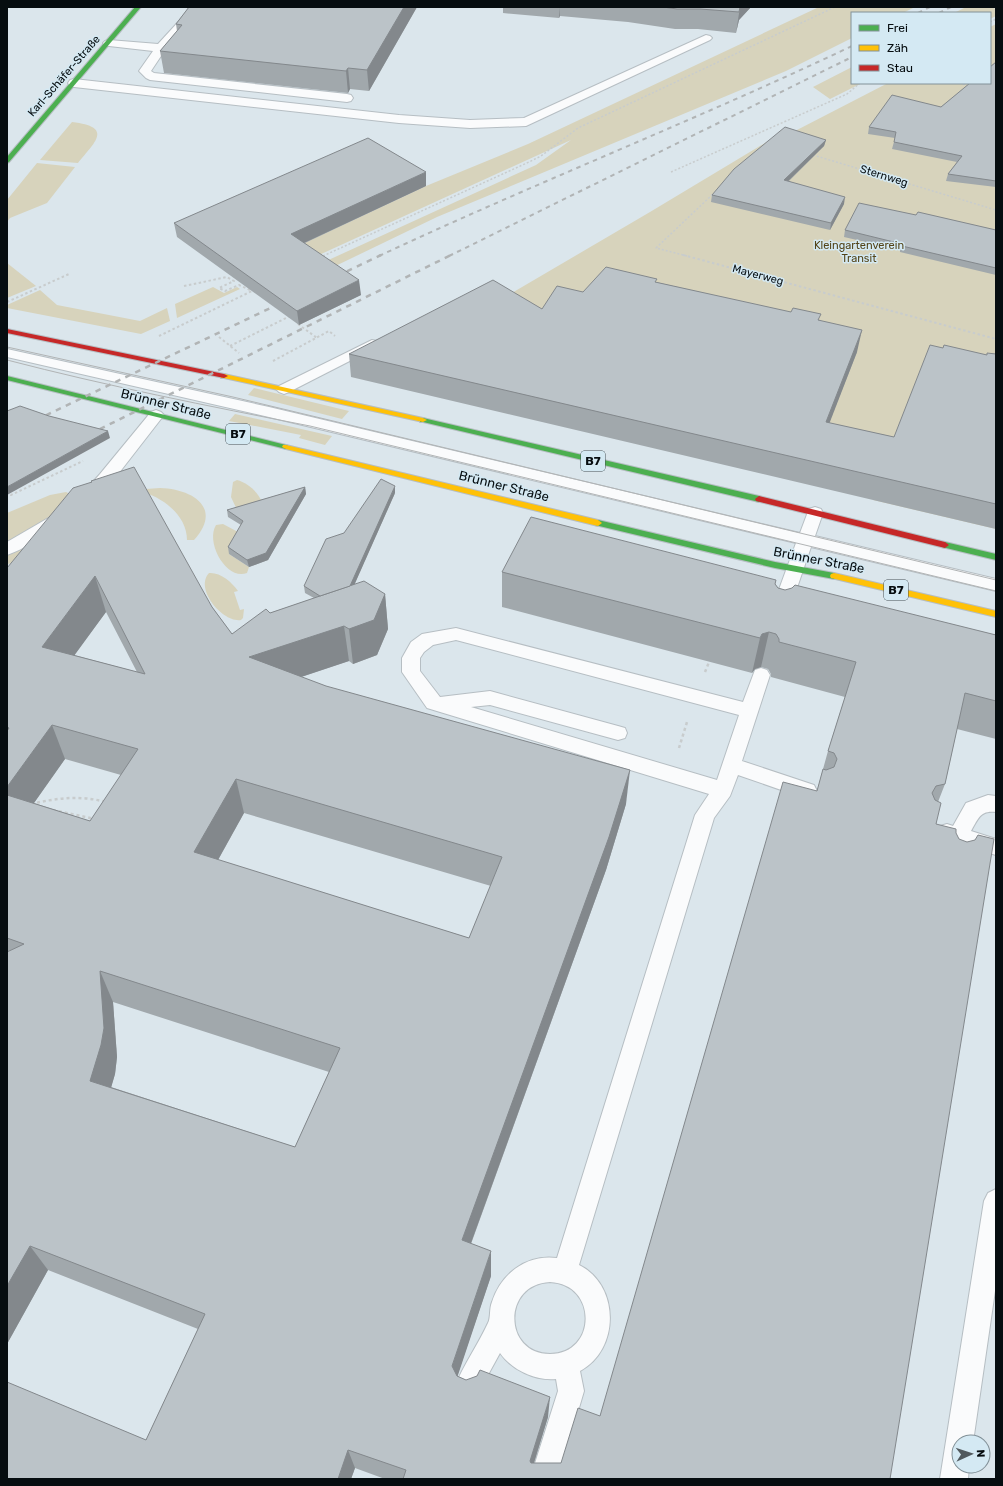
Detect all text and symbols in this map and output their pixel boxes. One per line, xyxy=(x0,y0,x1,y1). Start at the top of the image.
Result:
legend xyxy=(851,12,991,84)
text: Frei xyxy=(887,21,908,35)
street label: Karl-Schäfer-Straße xyxy=(25,33,103,119)
text: Zäh xyxy=(887,41,908,55)
text: Stau xyxy=(887,61,913,75)
street label: Sternweg xyxy=(858,163,910,189)
park label: Kleingartenverein Transit xyxy=(814,239,904,265)
street label: Mayerweg xyxy=(731,262,785,288)
street label: Brünner Straße xyxy=(119,386,213,422)
road number: B7 xyxy=(226,424,250,444)
road number: B7 xyxy=(581,451,605,471)
street label: Brünner Straße xyxy=(457,468,551,504)
street label: Brünner Straße xyxy=(772,544,866,576)
road number: B7 xyxy=(884,580,908,600)
north arrow xyxy=(951,1434,991,1474)
text: N xyxy=(974,1449,987,1458)

